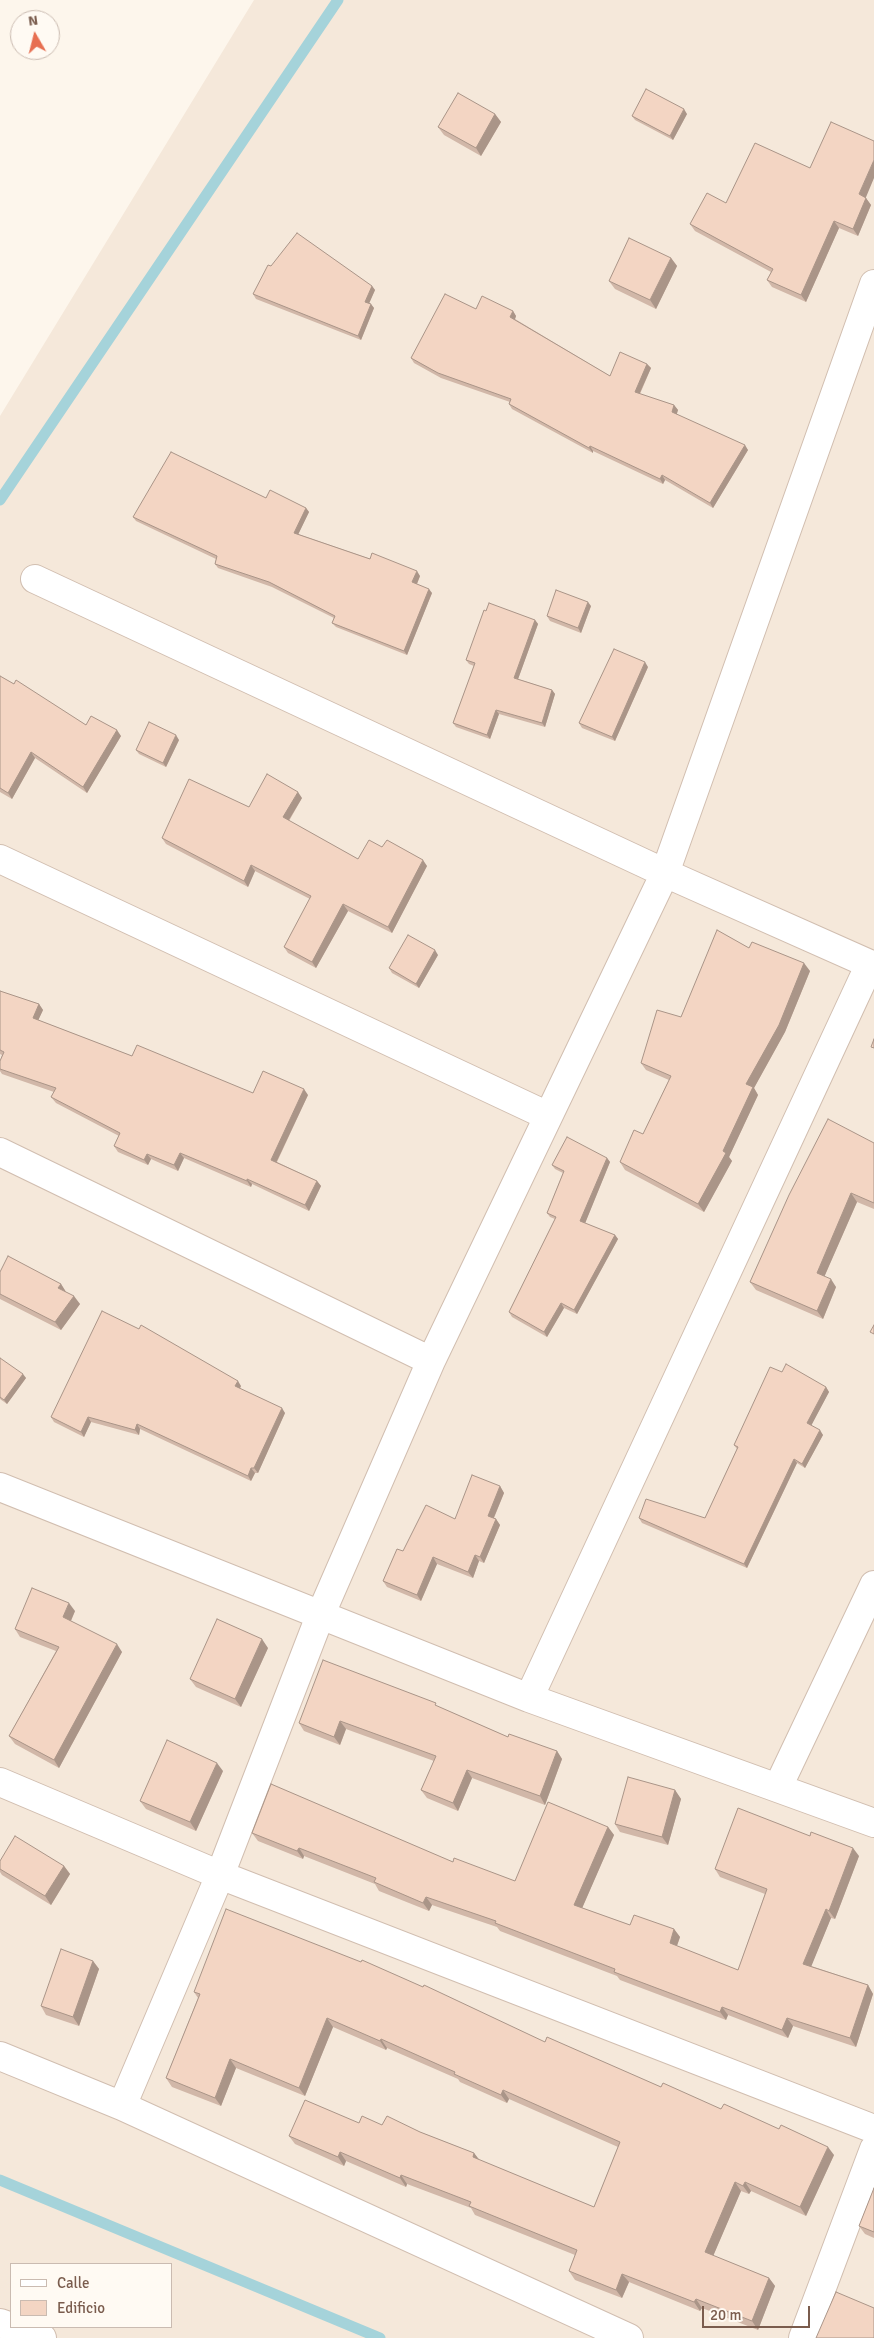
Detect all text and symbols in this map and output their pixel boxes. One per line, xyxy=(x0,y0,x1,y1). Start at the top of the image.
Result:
north arrow xyxy=(10,10,60,60)
text: N xyxy=(27,12,39,30)
legend xyxy=(10,2263,172,2328)
text: Calle xyxy=(57,2274,90,2292)
scale bar xyxy=(704,2296,812,2328)
text: Edificio xyxy=(57,2299,105,2317)
text: 20 m xyxy=(710,2306,741,2324)

